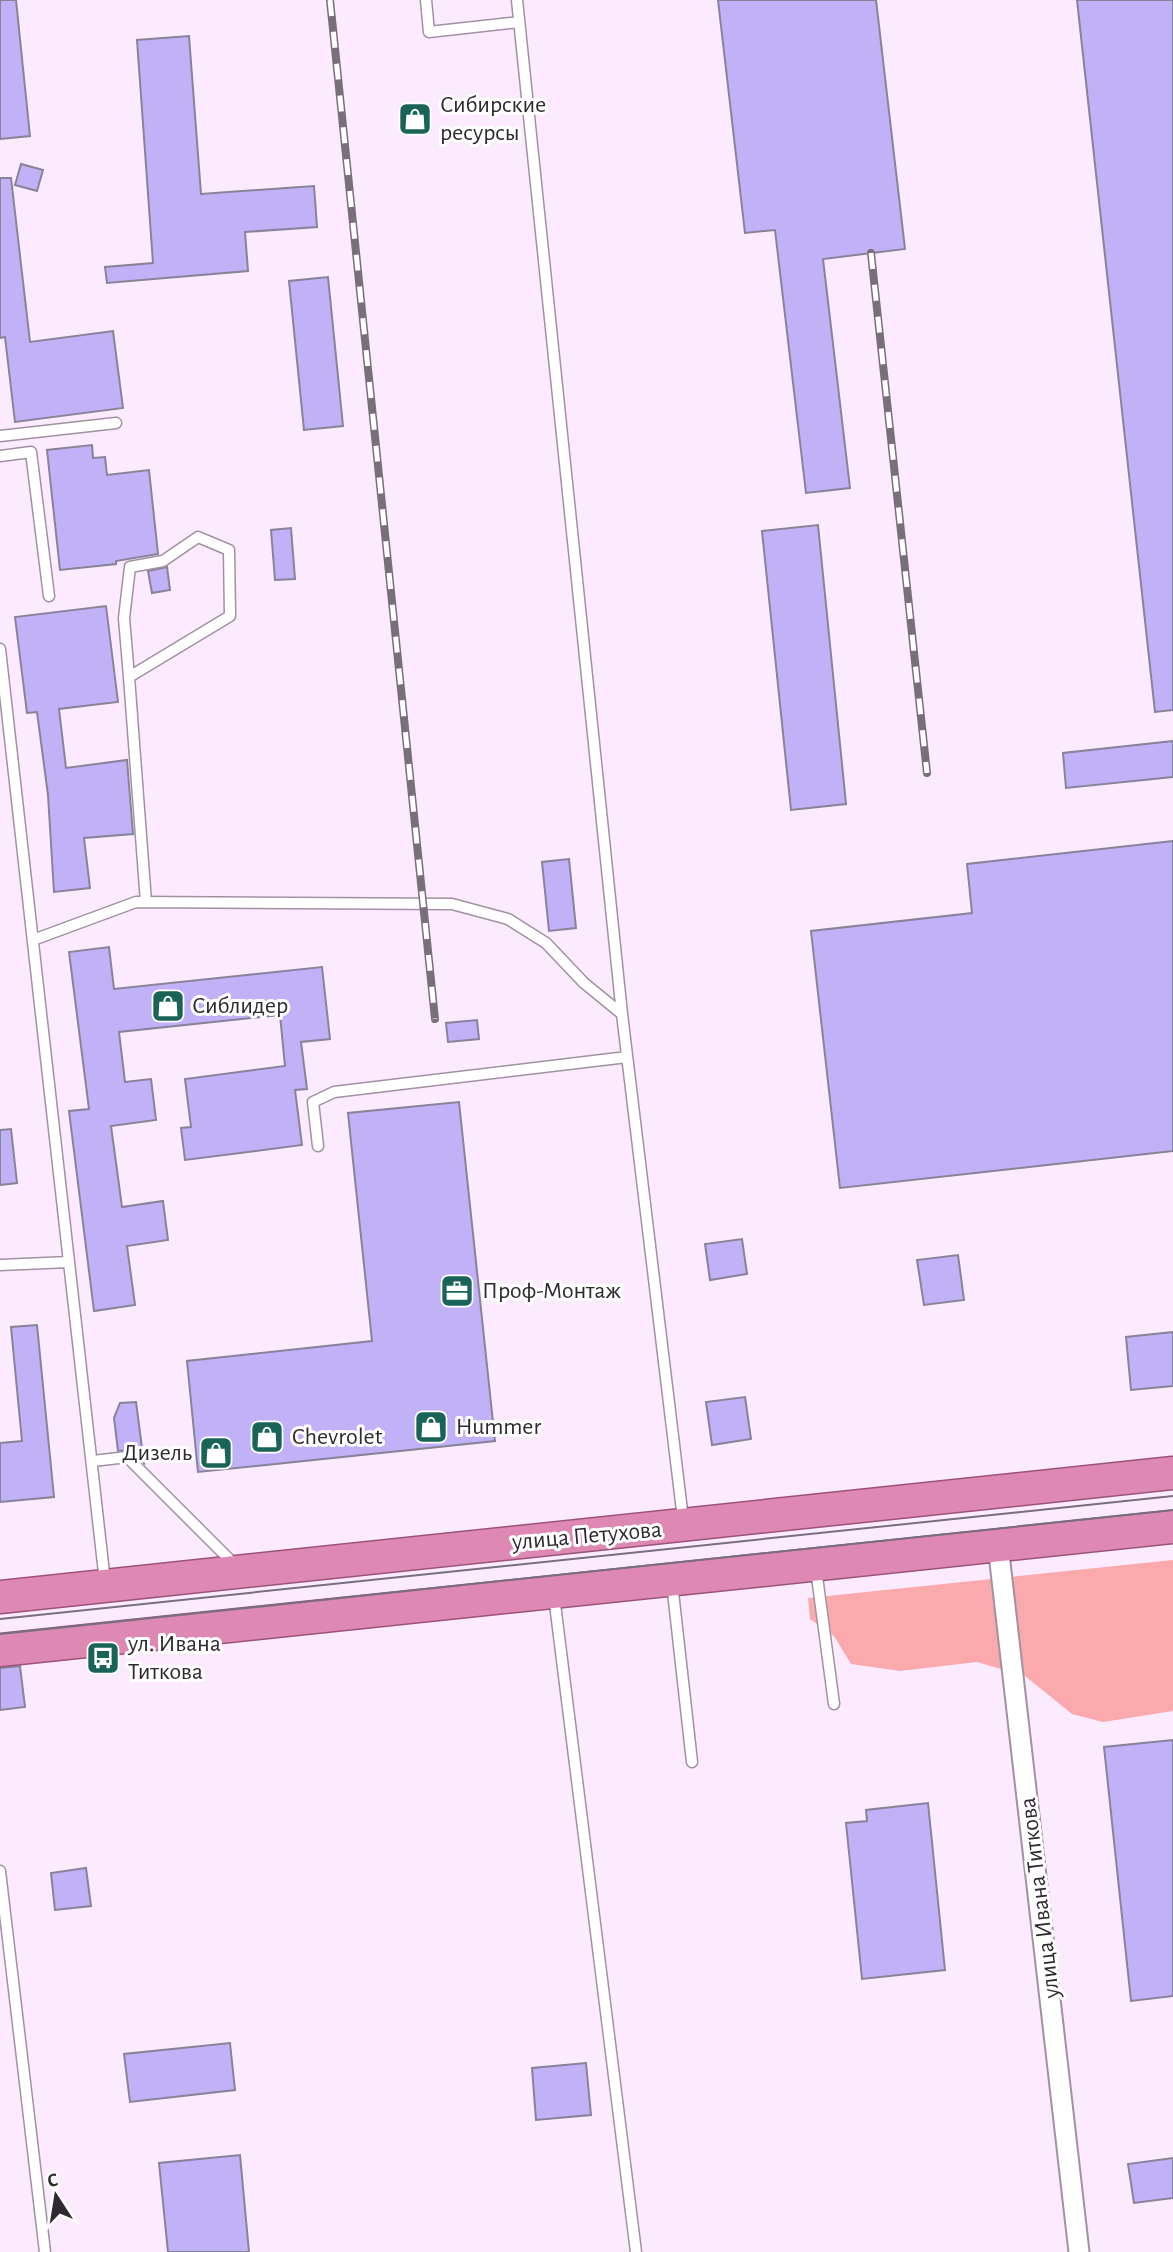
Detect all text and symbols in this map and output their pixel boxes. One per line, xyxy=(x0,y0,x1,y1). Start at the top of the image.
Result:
place label: Сибирские ресурсы xyxy=(440,93,546,145)
shop icon: Сибирские ресурсы xyxy=(396,100,434,138)
shop icon: Сиблидер xyxy=(149,987,187,1025)
place label: Сиблидер xyxy=(192,994,288,1018)
office icon: Проф-Монтаж xyxy=(438,1272,476,1310)
place label: Проф-Монтаж xyxy=(482,1279,622,1303)
shop icon: Hummer xyxy=(412,1408,450,1446)
place label: Hummer xyxy=(456,1415,541,1439)
shop icon: Chevrolet xyxy=(248,1418,286,1456)
place label: Chevrolet xyxy=(292,1425,383,1449)
shop icon: Дизель xyxy=(197,1434,235,1472)
place label: Дизель xyxy=(122,1441,192,1465)
street label: улица Петухова xyxy=(510,1518,663,1555)
place label: ул. Ивана Титкова xyxy=(127,1632,221,1684)
bus stop icon: ул. Ивана Титкова xyxy=(84,1639,122,1677)
street label: улица Ивана Титкова xyxy=(1016,1796,1064,2001)
north arrow xyxy=(21,2161,91,2231)
text: С xyxy=(46,2170,60,2191)

